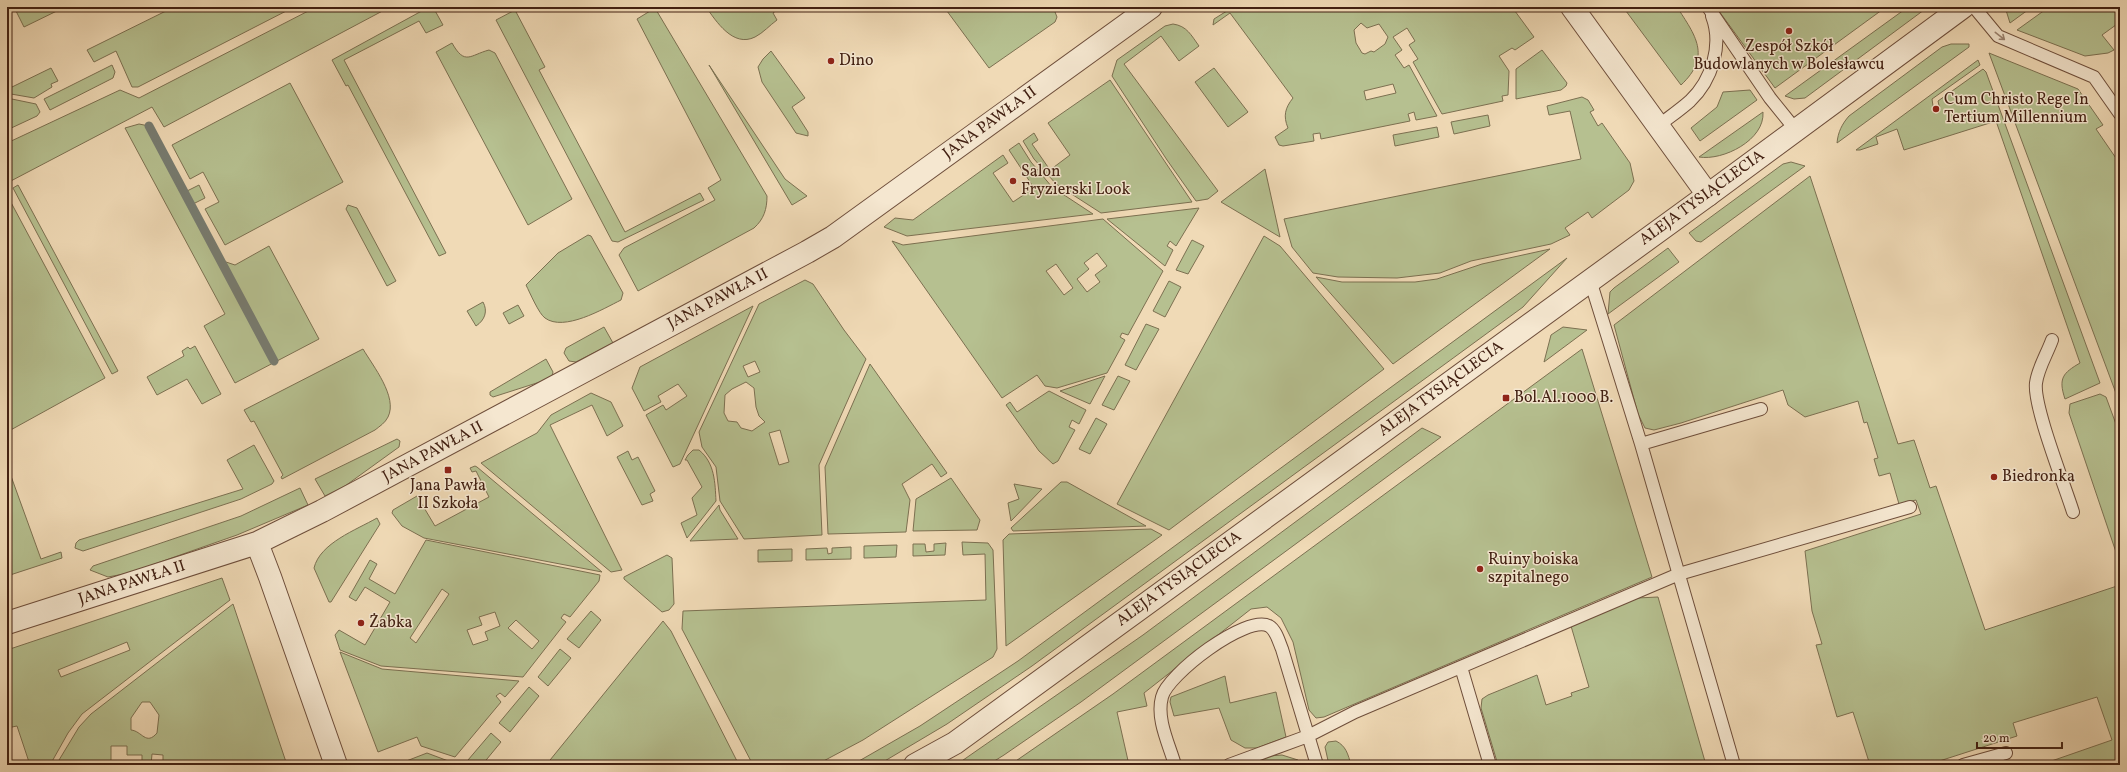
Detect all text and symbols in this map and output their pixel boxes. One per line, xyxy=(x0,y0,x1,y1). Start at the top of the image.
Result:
marker: Zespół Szkół Budowlanych w Bolesławcu xyxy=(1784,26,1794,36)
one-way arrow xyxy=(1994,32,2005,40)
place label: Zespół Szkół Budowlanych w Bolesławcu xyxy=(1693,36,1885,76)
place label: Dino xyxy=(839,50,874,72)
marker: Dino xyxy=(826,56,836,66)
street label: JANA PAWŁA II xyxy=(938,81,1042,165)
place label: Cum Christo Rege In Tertium Millennium xyxy=(1944,89,2089,129)
marker: Cum Christo Rege In Tertium Millennium xyxy=(1931,104,1941,114)
street label: ALEJA TYSIĄCLECIA xyxy=(1635,145,1769,251)
place label: Salon Fryzierski Look xyxy=(1021,161,1130,201)
marker: Salon Fryzierski Look xyxy=(1008,176,1018,186)
street label: JANA PAWŁA II xyxy=(664,263,772,335)
street label: ALEJA TYSIĄCLECIA xyxy=(1374,336,1508,442)
place label: Bol.Al.1000 B. xyxy=(1514,387,1613,409)
marker: Bol.Al.1000 B. xyxy=(1501,393,1511,403)
street label: JANA PAWŁA II xyxy=(379,416,487,488)
marker: Jana Pawła II Szkoła xyxy=(443,465,453,475)
place label: Biedronka xyxy=(2002,466,2075,488)
marker: Biedronka xyxy=(1989,472,1999,482)
place label: Jana Pawła II Szkoła xyxy=(410,475,486,515)
street label: ALEJA TYSIĄCLECIA xyxy=(1112,526,1246,632)
place label: Ruiny boiska szpitalnego xyxy=(1488,549,1579,589)
street label: JANA PAWŁA II xyxy=(76,555,188,611)
marker: Ruiny boiska szpitalnego xyxy=(1475,564,1485,574)
place label: Żabka xyxy=(369,612,412,634)
marker: Żabka xyxy=(356,618,366,628)
scale bar xyxy=(1977,724,2062,750)
text: 20 m xyxy=(1983,731,2010,747)

